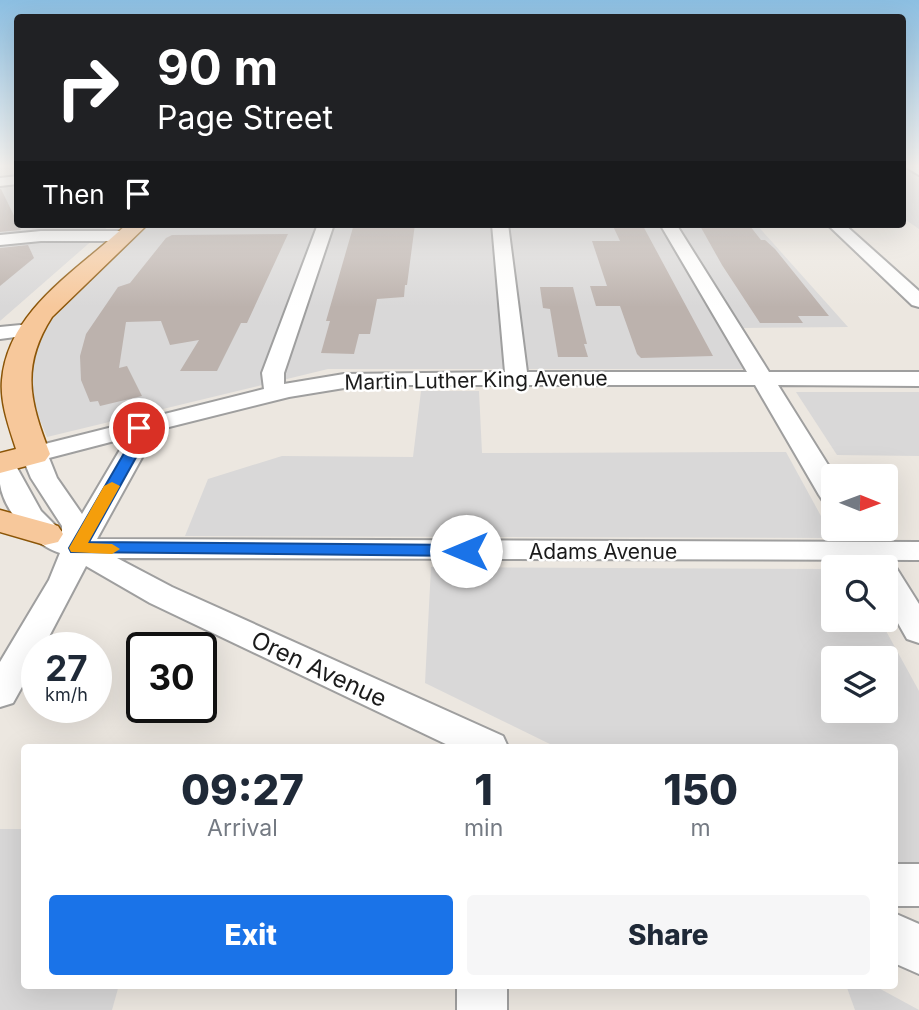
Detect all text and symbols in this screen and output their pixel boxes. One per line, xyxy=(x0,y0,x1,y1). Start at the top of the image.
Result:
text: 90 m xyxy=(157,38,278,97)
icon: right xyxy=(42,42,133,133)
text: Page Street xyxy=(157,98,333,137)
icon: arrive xyxy=(119,175,157,213)
text: Then xyxy=(42,179,105,210)
street label: Martin Luther King Avenue xyxy=(344,365,608,395)
pin xyxy=(109,398,169,458)
icon: arrive xyxy=(120,409,158,447)
north arrow xyxy=(821,464,898,541)
map controls xyxy=(821,464,898,723)
position arrow xyxy=(429,514,503,588)
street label: Adams Avenue xyxy=(529,539,677,564)
button: search xyxy=(821,555,898,632)
street label: Oren Avenue xyxy=(247,625,391,713)
speed limit sign: 30 xyxy=(126,632,217,723)
button: layers xyxy=(821,646,898,723)
text: 27 xyxy=(45,647,88,689)
text: km/h xyxy=(45,684,88,705)
text: 09:27 xyxy=(181,764,304,815)
text: 1 xyxy=(474,764,493,815)
text: 150 xyxy=(663,764,738,815)
text: Arrival xyxy=(207,814,278,842)
text: min xyxy=(464,814,503,842)
text: m xyxy=(691,814,711,842)
button: Exit xyxy=(49,895,453,975)
button: Share xyxy=(467,895,870,975)

